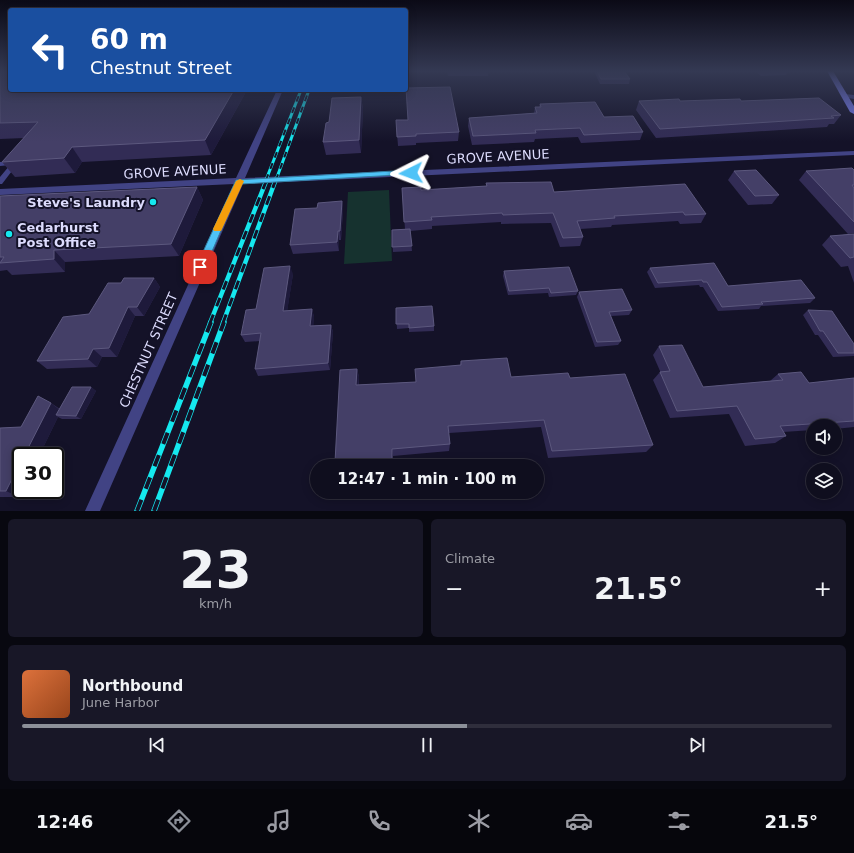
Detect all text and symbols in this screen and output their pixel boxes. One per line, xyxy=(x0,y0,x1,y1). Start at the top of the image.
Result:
text: 60 m xyxy=(90,23,168,56)
icon: left xyxy=(24,24,76,76)
text: Chestnut Street xyxy=(90,57,232,78)
street label: GROVE AVENUE xyxy=(446,146,550,167)
position arrow xyxy=(390,152,432,194)
street label: GROVE AVENUE xyxy=(123,161,227,182)
place label: Steve's Laundry xyxy=(27,195,146,210)
marker: Steve's Laundry xyxy=(148,197,158,207)
place label: Cedarhurst Post Office xyxy=(17,220,99,250)
marker: Cedarhurst Post Office xyxy=(4,229,14,239)
pin xyxy=(183,250,217,284)
icon: arrive xyxy=(189,256,211,278)
street label: CHESTNUT STREET xyxy=(116,290,181,410)
map controls xyxy=(806,419,842,499)
button: sound xyxy=(806,419,842,455)
speed limit sign: 30 xyxy=(12,447,64,499)
button: layers xyxy=(806,463,842,499)
text: 12:47 · 1 min · 100 m xyxy=(337,470,517,488)
text: 23 xyxy=(179,540,252,600)
text: Climate xyxy=(445,551,495,566)
text: 21.5° xyxy=(594,571,683,606)
text: − xyxy=(445,576,463,601)
text: + xyxy=(814,576,832,601)
text: km/h xyxy=(199,596,232,611)
text: Northbound xyxy=(82,677,183,695)
text: June Harbor xyxy=(82,695,159,710)
icon: previous xyxy=(146,734,168,756)
icon: pause xyxy=(416,734,438,756)
icon: next xyxy=(686,734,708,756)
icon: directions xyxy=(165,807,193,835)
icon: music xyxy=(265,807,293,835)
icon: phone xyxy=(365,807,393,835)
icon: climate xyxy=(465,807,493,835)
icon: car xyxy=(565,807,593,835)
icon: filters xyxy=(665,807,693,835)
text: 12:46 xyxy=(36,811,93,832)
text: 21.5° xyxy=(765,811,818,832)

